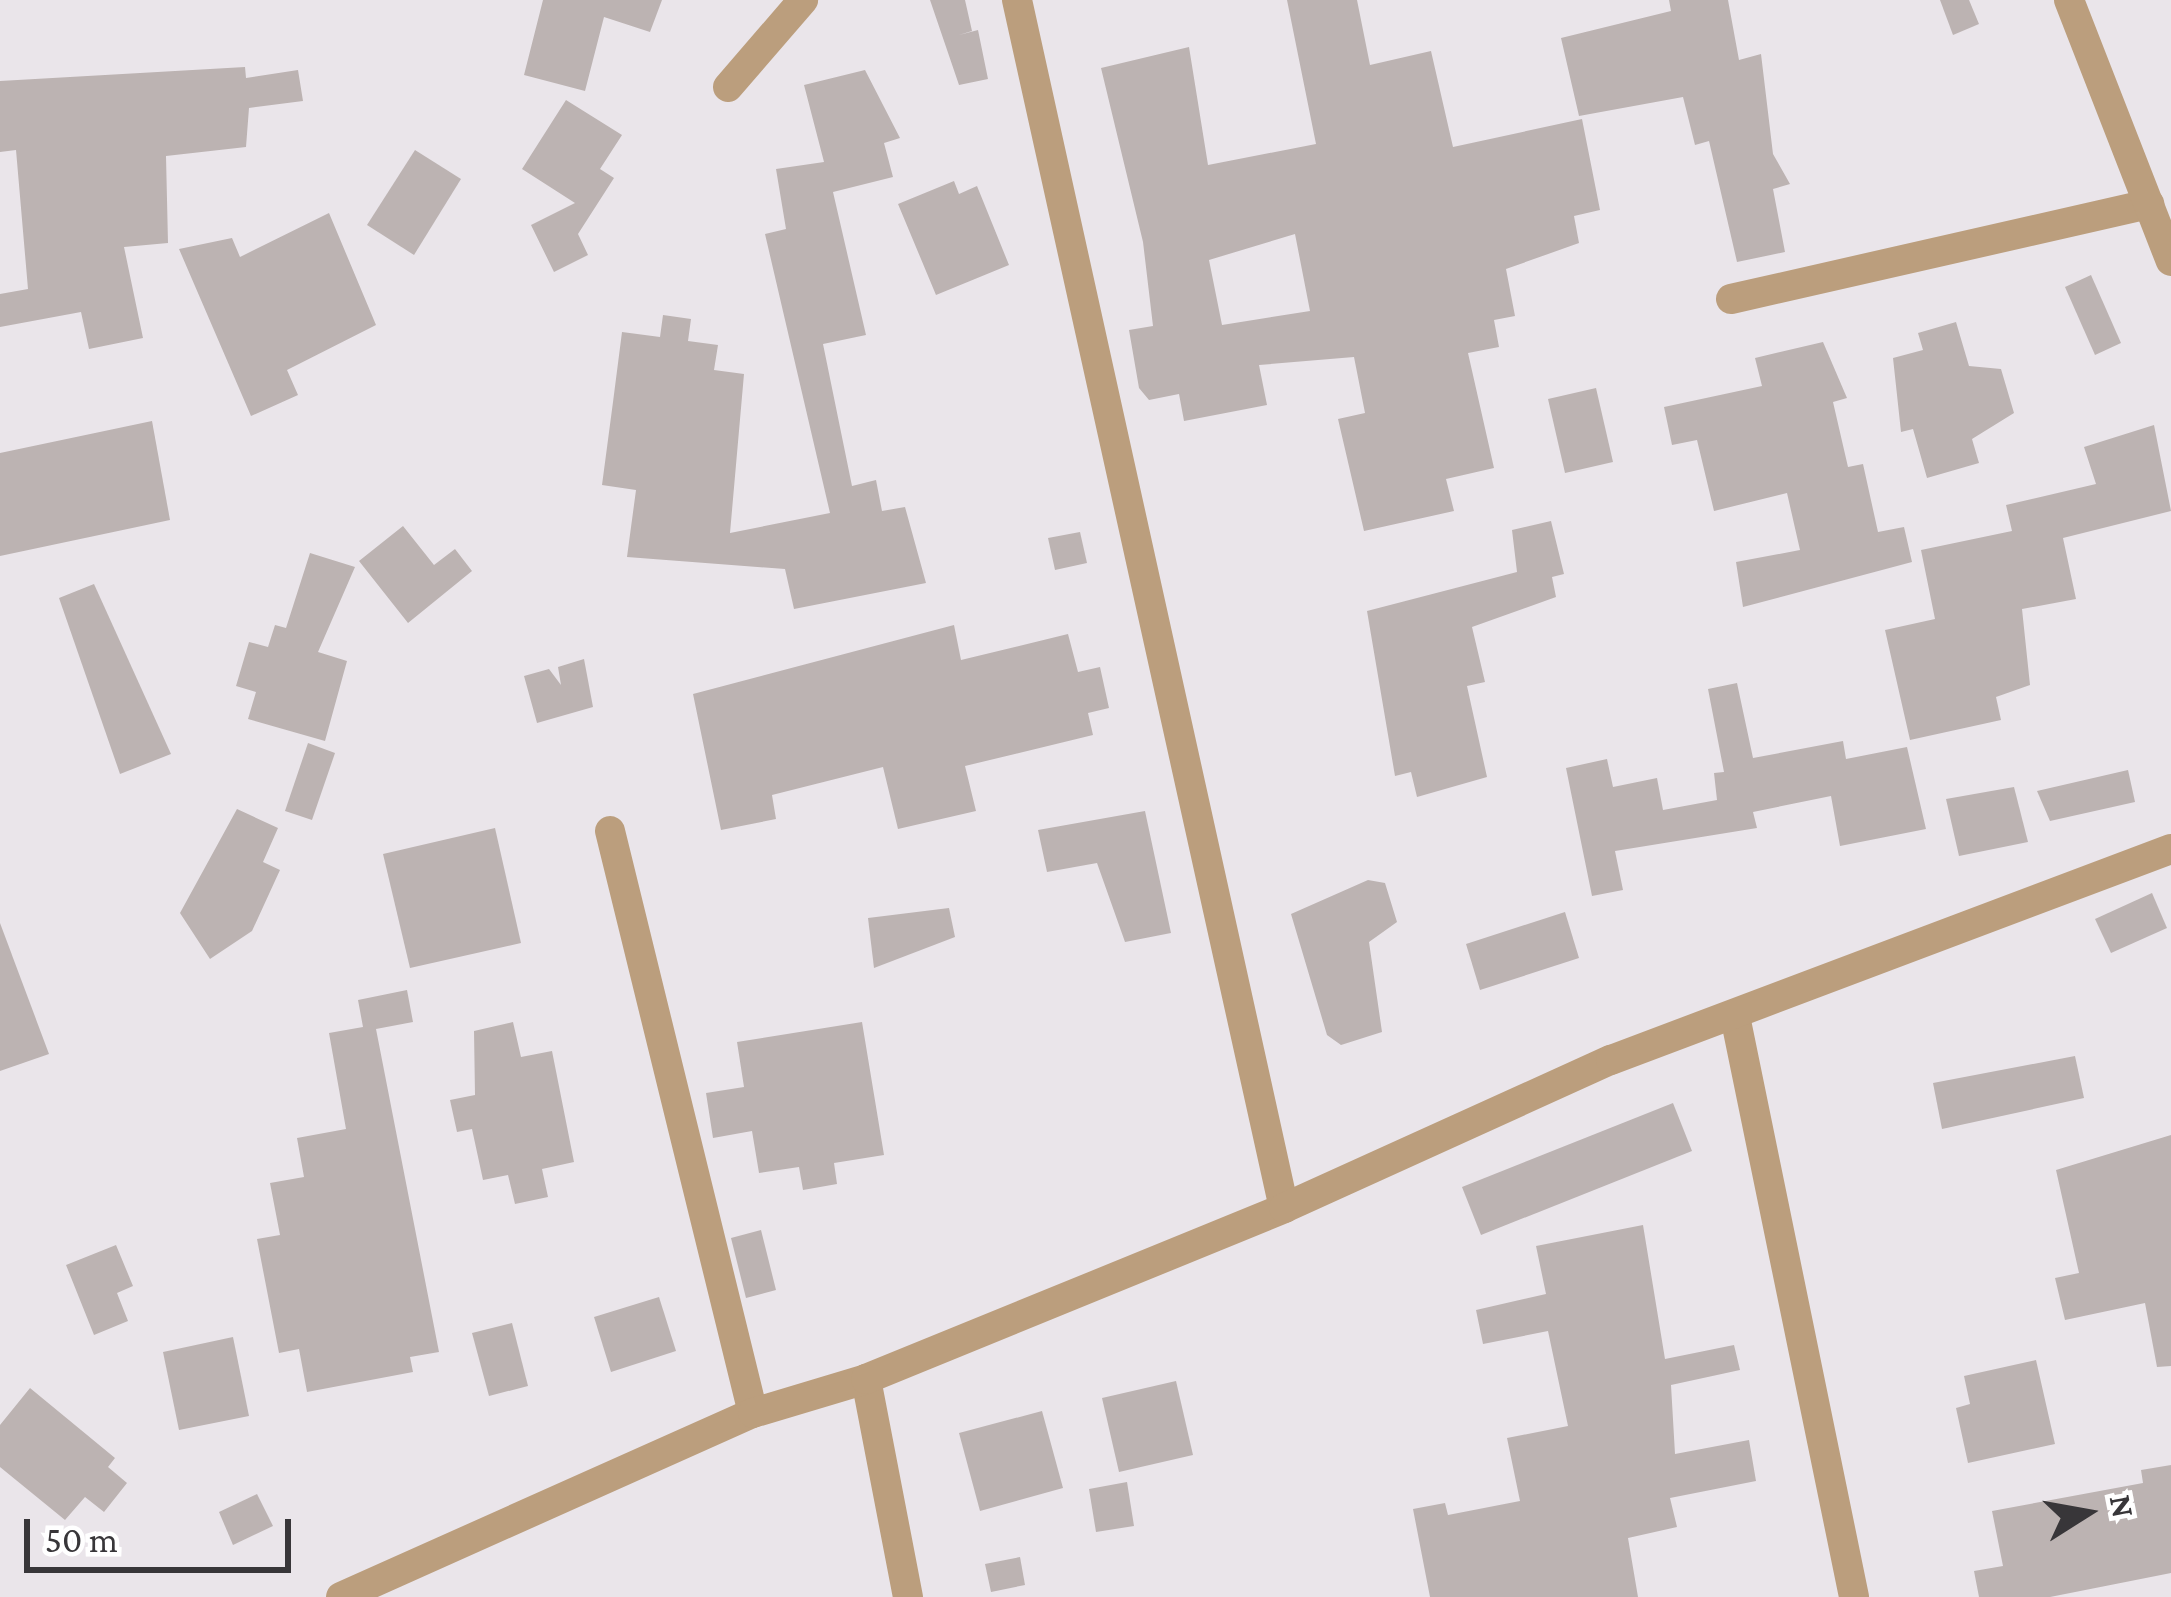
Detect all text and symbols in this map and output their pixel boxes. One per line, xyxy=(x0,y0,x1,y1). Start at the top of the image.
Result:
north arrow xyxy=(2027,1453,2147,1573)
text: N xyxy=(2103,1491,2143,1521)
scale bar xyxy=(30,1495,297,1569)
text: 50 m xyxy=(45,1520,118,1560)

